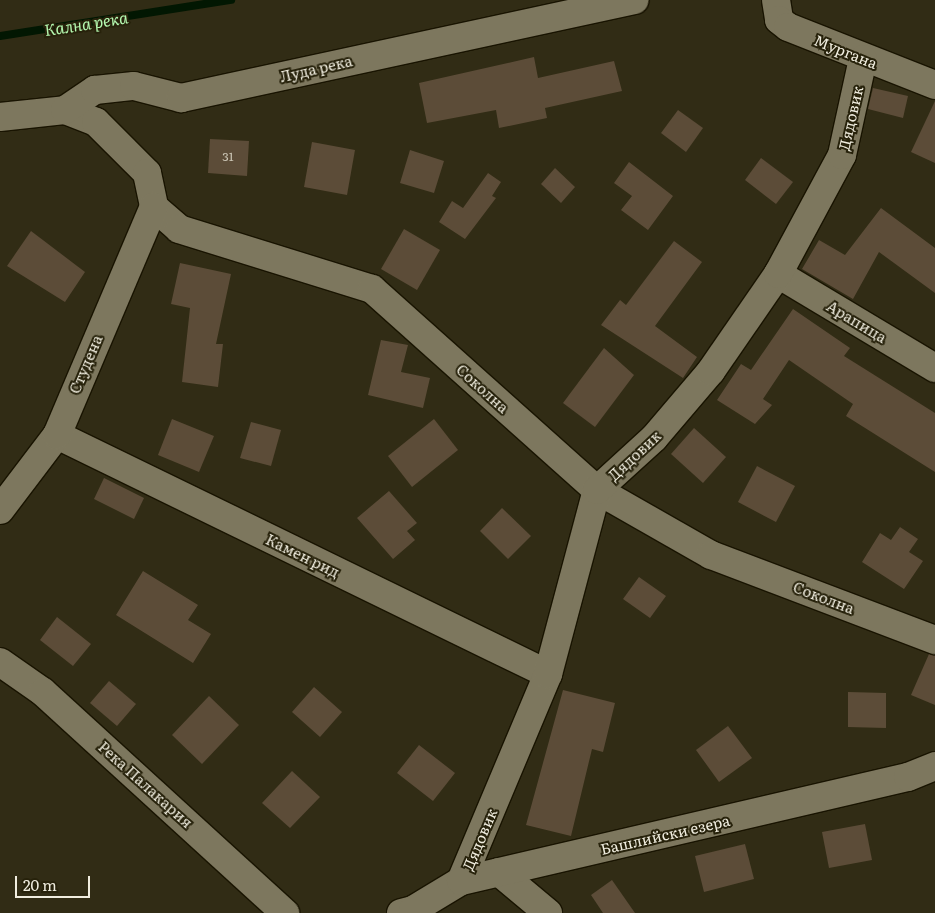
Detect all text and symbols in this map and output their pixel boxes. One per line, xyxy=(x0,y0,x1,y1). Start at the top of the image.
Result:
water label: Кална река xyxy=(43,7,129,39)
street label: Мургана xyxy=(812,30,880,72)
street label: Луда река xyxy=(278,51,354,85)
street label: Дядовик xyxy=(834,84,866,152)
house number: 31 xyxy=(222,150,234,164)
street label: Арапица xyxy=(824,296,890,346)
street label: Студена xyxy=(65,332,105,396)
street label: Соколна xyxy=(453,360,513,416)
street label: Дядовик xyxy=(604,426,664,484)
street label: Камен рид xyxy=(263,529,343,581)
street label: Соколна xyxy=(791,577,857,617)
street label: Река Палакария xyxy=(95,737,197,831)
street label: Дядовик xyxy=(458,805,500,873)
street label: Башлийски езера xyxy=(598,810,732,858)
scale bar xyxy=(18,866,92,898)
text: 20 m xyxy=(23,873,57,896)

